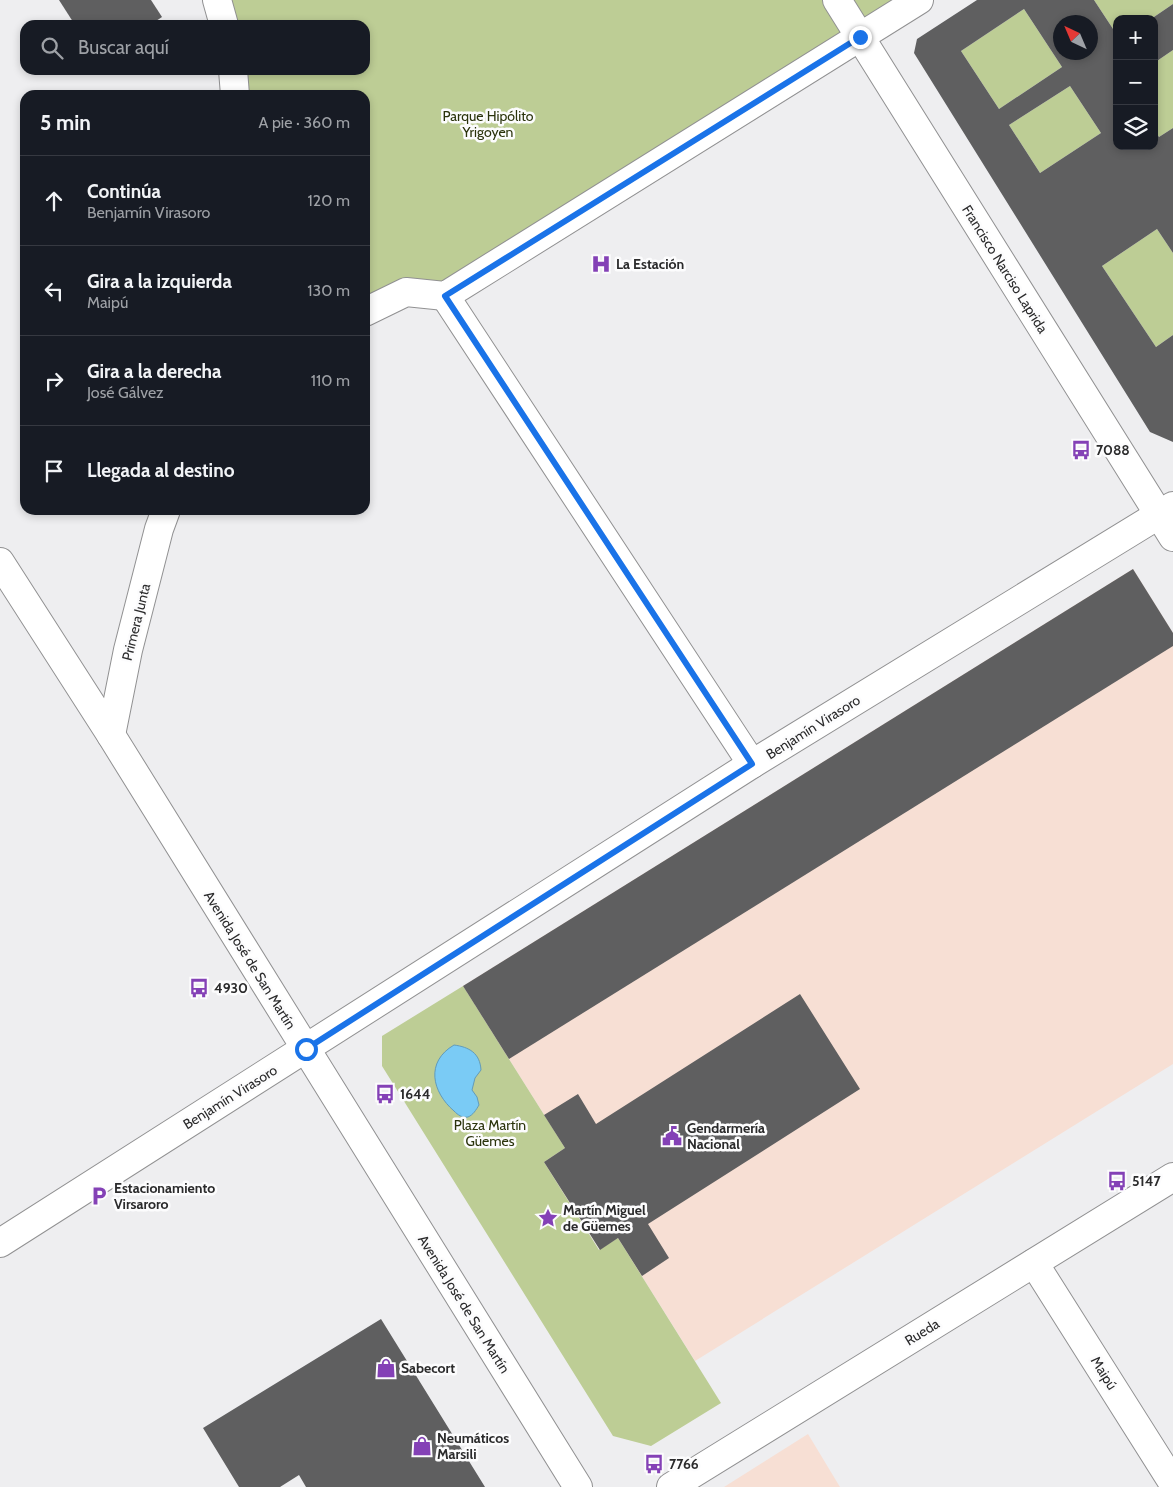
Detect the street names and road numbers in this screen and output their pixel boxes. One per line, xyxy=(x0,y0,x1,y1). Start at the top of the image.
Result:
street label: Francisco Narciso Laprida xyxy=(958,202,1052,337)
street label: Primera Junta xyxy=(118,581,154,662)
street label: Benjamín Virasoro xyxy=(762,691,864,763)
street label: Avenida José de San Martín xyxy=(200,888,300,1033)
street label: Benjamín Virasoro xyxy=(179,1061,281,1133)
street label: Avenida José de San Martín xyxy=(414,1232,514,1377)
street label: Rueda xyxy=(901,1314,943,1350)
street label: Maipú xyxy=(1087,1353,1121,1393)

